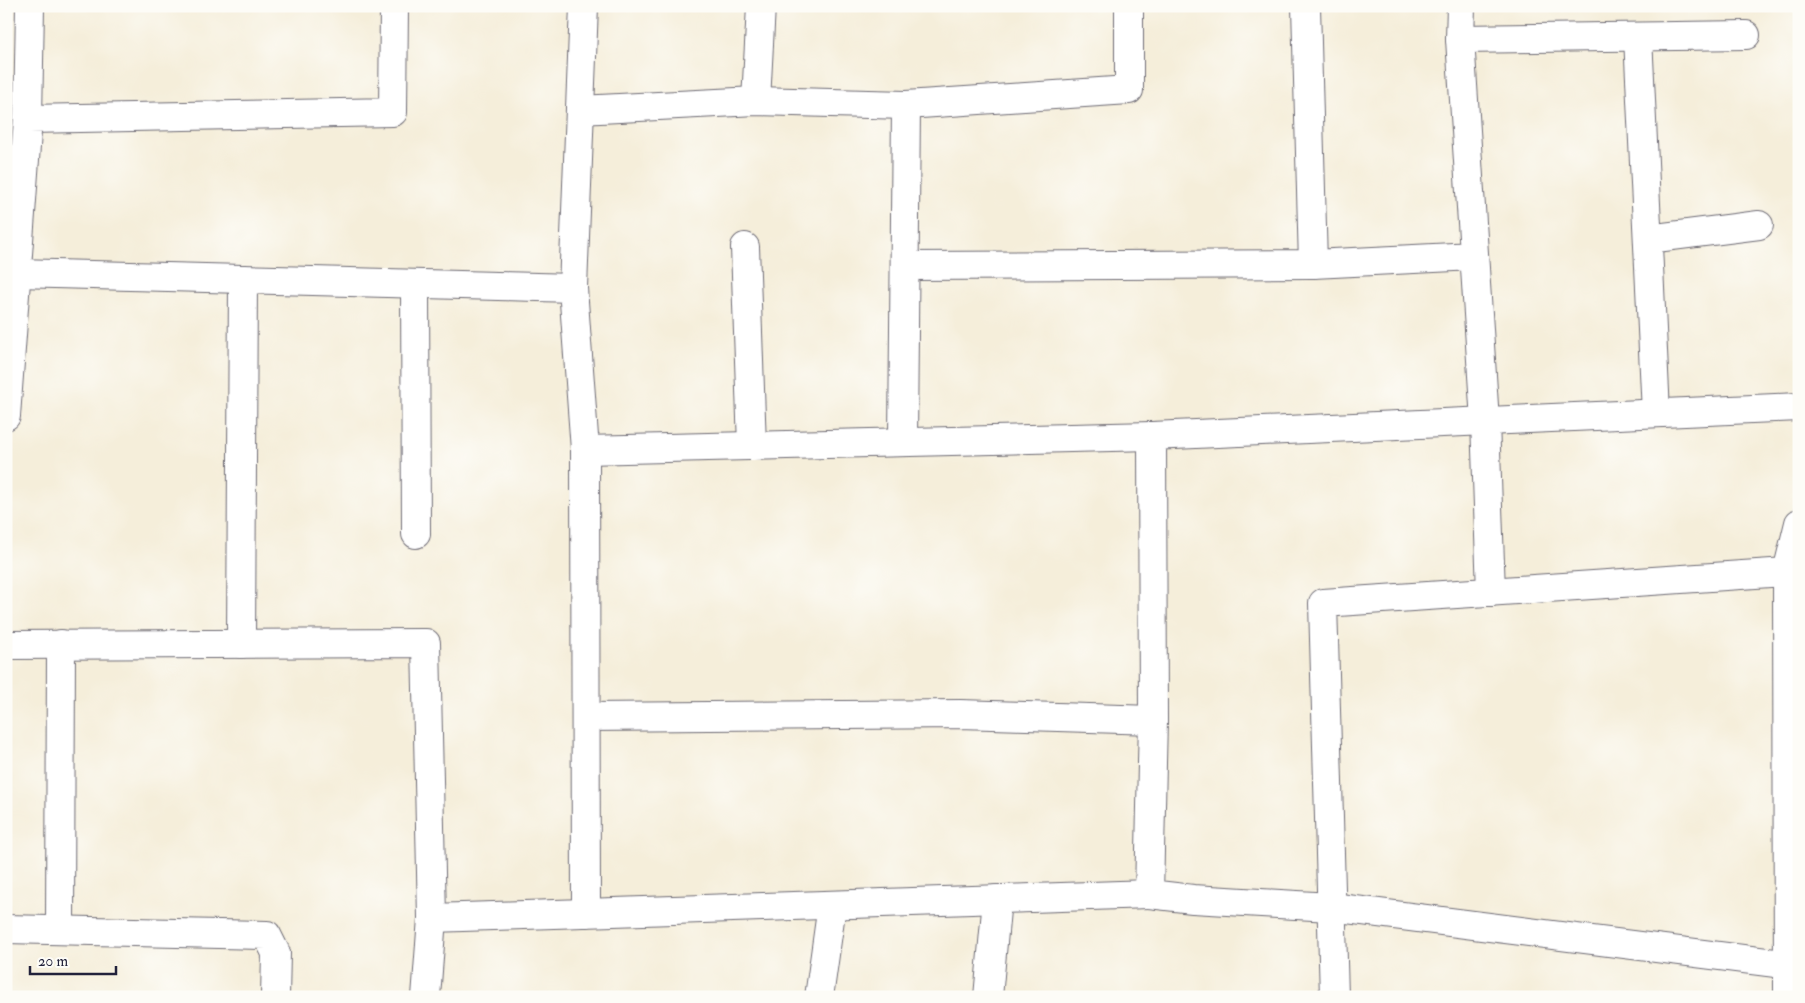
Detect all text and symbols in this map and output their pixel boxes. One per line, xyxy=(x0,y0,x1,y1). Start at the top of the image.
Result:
scale bar xyxy=(30,943,116,975)
text: 20 m xyxy=(38,952,68,971)

